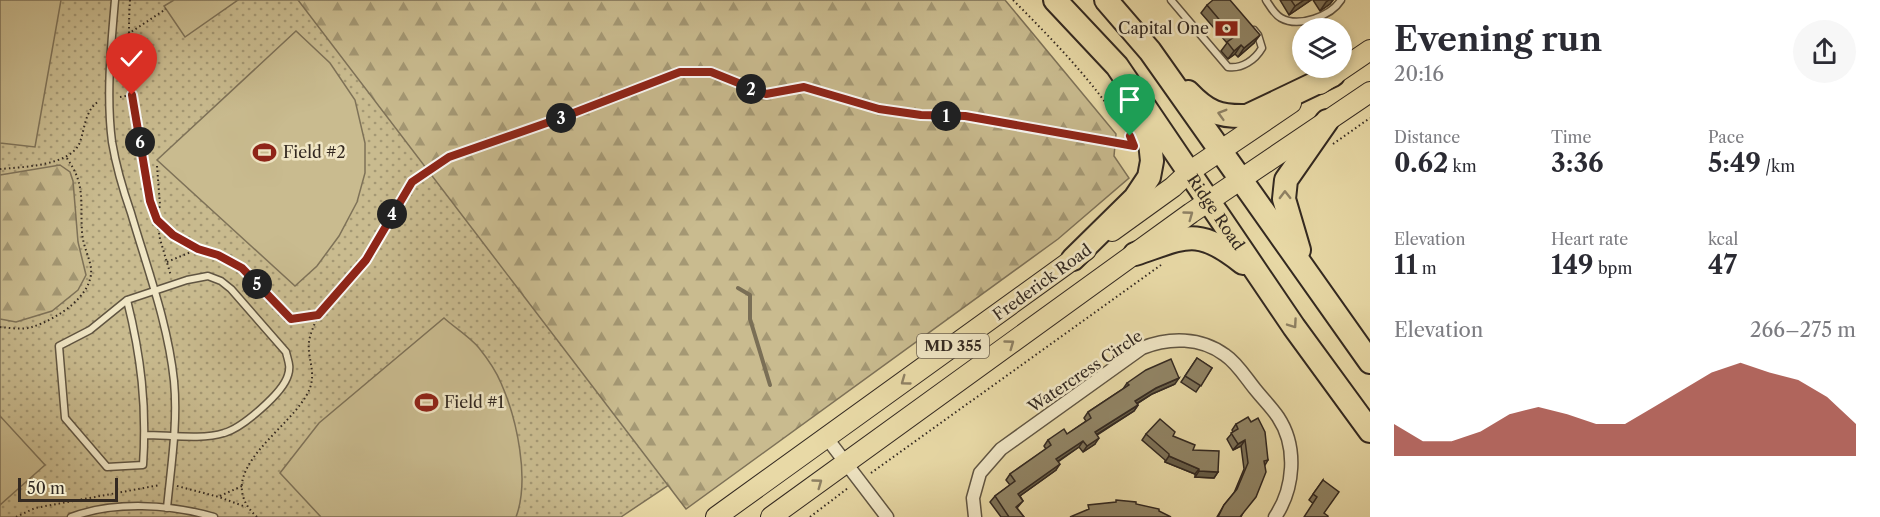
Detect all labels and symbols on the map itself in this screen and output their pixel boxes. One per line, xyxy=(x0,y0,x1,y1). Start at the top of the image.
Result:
bank icon: Capital One xyxy=(1214,15,1240,41)
place label: Capital One xyxy=(1118,18,1209,38)
pin xyxy=(106,33,157,95)
pin: 2 xyxy=(736,74,766,104)
pin xyxy=(1104,74,1155,136)
pin: 1 xyxy=(931,101,961,131)
pin: 3 xyxy=(546,103,576,133)
one-way arrow xyxy=(1217,109,1228,121)
pin: 6 xyxy=(125,127,155,157)
sports icon: Field #2 xyxy=(252,139,278,165)
place label: Field #2 xyxy=(283,142,346,162)
street label: Ridge Road xyxy=(1183,170,1249,254)
one-way arrow xyxy=(1279,190,1291,199)
pin: 4 xyxy=(377,199,407,229)
one-way arrow xyxy=(1183,211,1194,222)
street label: Frederick Road xyxy=(989,239,1096,325)
pin: 5 xyxy=(242,269,272,299)
one-way arrow xyxy=(1286,318,1297,329)
street label: Watercress Circle xyxy=(1023,325,1146,417)
road number: MD 355 xyxy=(917,334,989,358)
one-way arrow xyxy=(1004,340,1015,351)
one-way arrow xyxy=(900,373,911,384)
sports icon: Field #1 xyxy=(413,389,439,415)
place label: Field #1 xyxy=(444,392,505,412)
scale bar xyxy=(18,475,118,502)
one-way arrow xyxy=(812,479,823,490)

